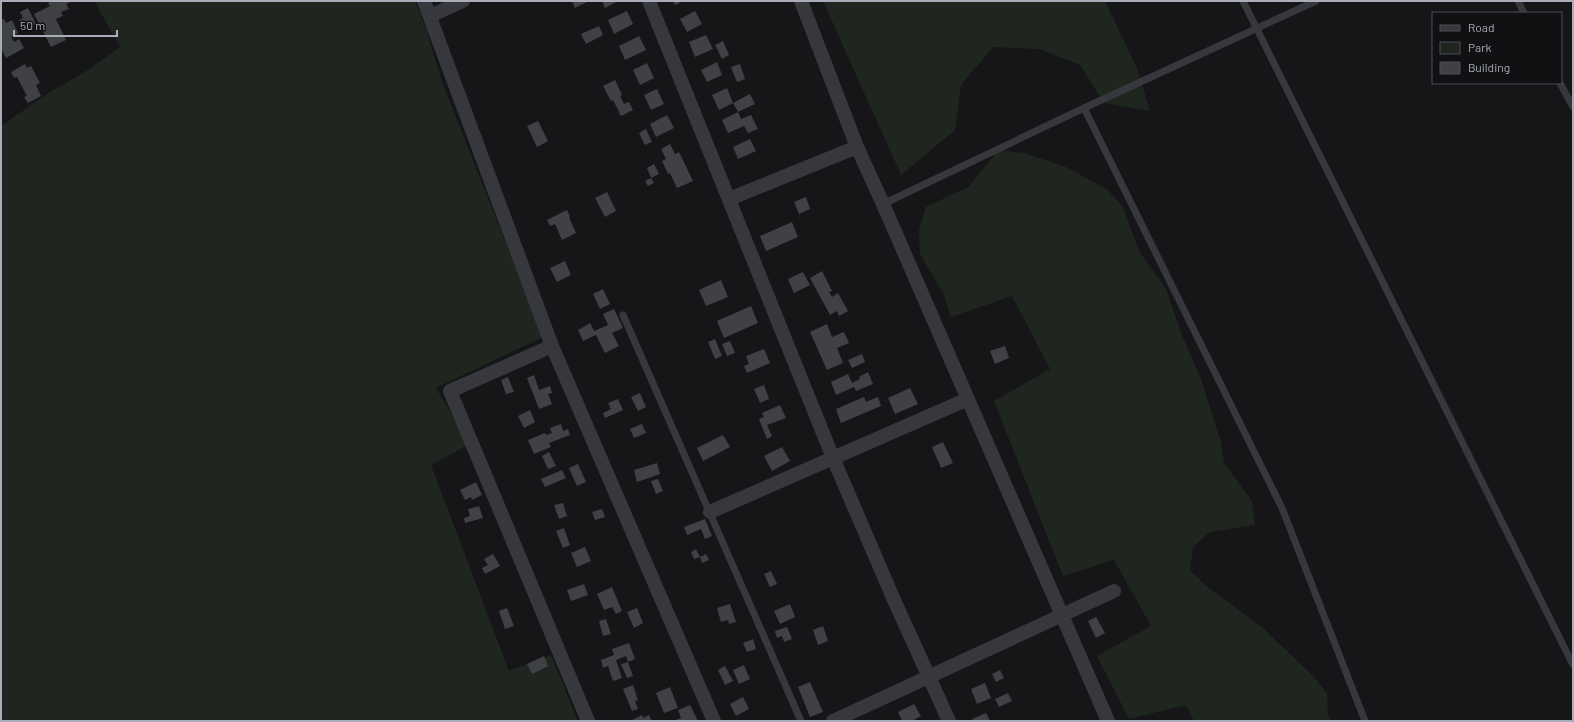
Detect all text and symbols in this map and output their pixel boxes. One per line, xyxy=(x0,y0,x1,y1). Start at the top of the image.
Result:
scale bar xyxy=(14,12,117,38)
legend xyxy=(1432,12,1562,84)
text: 50 m xyxy=(20,18,45,32)
text: Road xyxy=(1468,20,1495,34)
text: Park xyxy=(1468,40,1492,54)
text: Building xyxy=(1468,60,1510,74)

